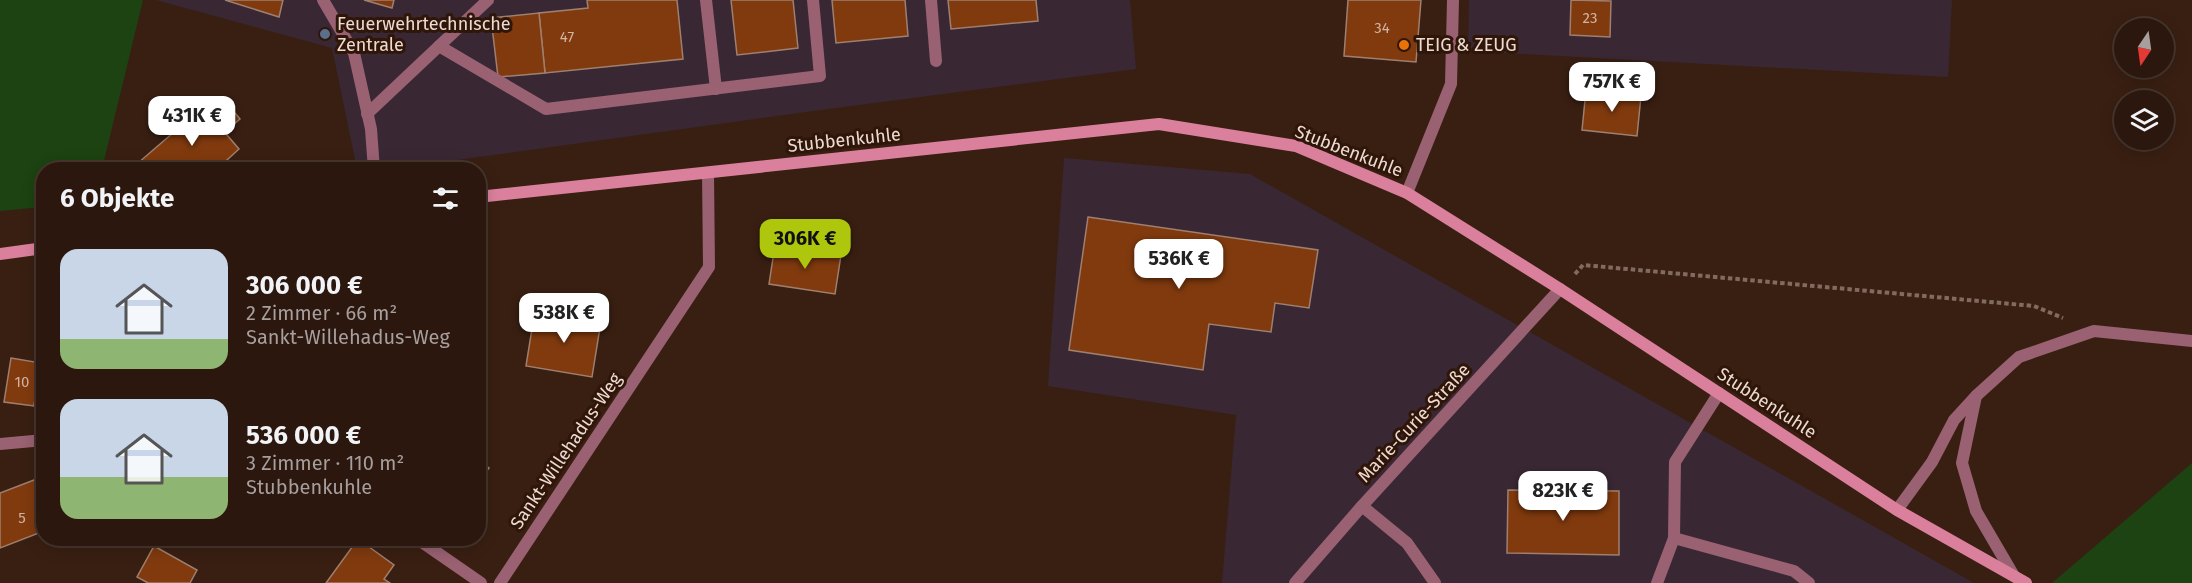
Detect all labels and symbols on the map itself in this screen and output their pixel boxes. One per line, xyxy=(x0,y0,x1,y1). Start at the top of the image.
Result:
house number: 23 xyxy=(1583,9,1597,27)
place label: Feuerwehrtechnische Zentrale xyxy=(337,13,511,56)
north arrow xyxy=(2114,18,2174,78)
house number: 34 xyxy=(1374,19,1390,37)
marker: Feuerwehrtechnische Zentrale xyxy=(318,27,332,41)
house number: 47 xyxy=(560,28,574,46)
place label: TEIG & ZEUG xyxy=(1416,34,1517,56)
marker: TEIG & ZEUG xyxy=(1397,38,1411,52)
pin: 757K € xyxy=(1563,62,1661,113)
pin: 431K € xyxy=(143,96,241,147)
street label: Stubbenkuhle xyxy=(1292,120,1406,182)
street label: Stubbenkuhle xyxy=(786,123,902,157)
pin: 306K € xyxy=(756,219,854,270)
pin: 536K € xyxy=(1130,239,1228,290)
pin: 538K € xyxy=(515,293,613,344)
street label: Marie-Curie-Straße xyxy=(1353,359,1475,487)
street label: Stubbenkuhle xyxy=(1713,363,1821,443)
street label: Sankt-Willehadus-Weg xyxy=(506,368,627,533)
house number: 10 xyxy=(15,373,29,391)
pin: 823K € xyxy=(1514,471,1612,522)
house number: 5 xyxy=(18,509,26,527)

